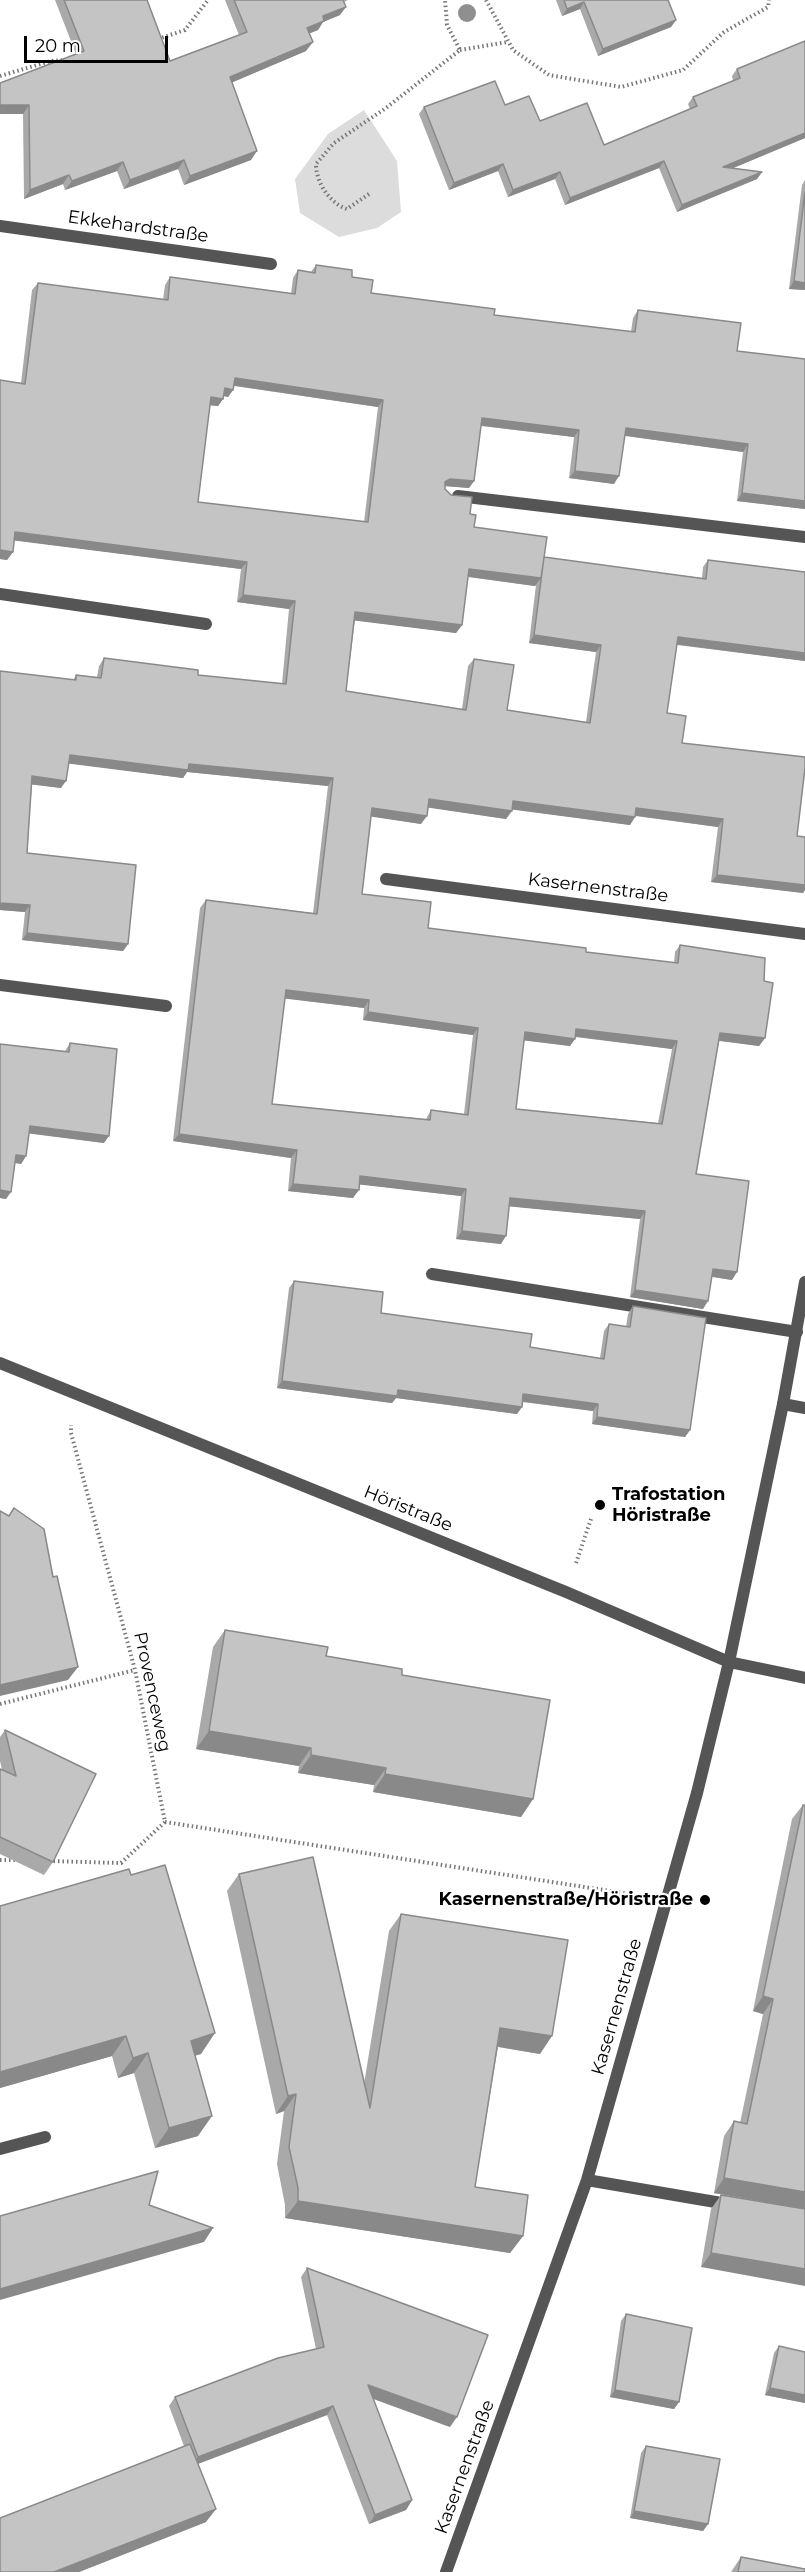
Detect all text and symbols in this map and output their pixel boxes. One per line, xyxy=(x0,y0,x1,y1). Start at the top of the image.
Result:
scale bar xyxy=(27,24,171,62)
text: 20 m xyxy=(35,35,81,57)
street label: Ekkehardstraße xyxy=(66,206,210,248)
street label: Kasernenstraße xyxy=(527,869,669,907)
street label: Höristraße xyxy=(360,1481,456,1537)
place label: Trafostation Höristraße xyxy=(612,1484,725,1526)
marker: Trafostation Höristraße xyxy=(593,1498,607,1512)
street label: Provenceweg xyxy=(129,1630,175,1754)
place label: Kasernenstraße/Höristraße xyxy=(439,1889,693,1911)
marker: Kasernenstraße/Höristraße xyxy=(698,1893,712,1907)
street label: Kasernenstraße xyxy=(587,1936,647,2078)
street label: Kasernenstraße xyxy=(431,2397,499,2537)

